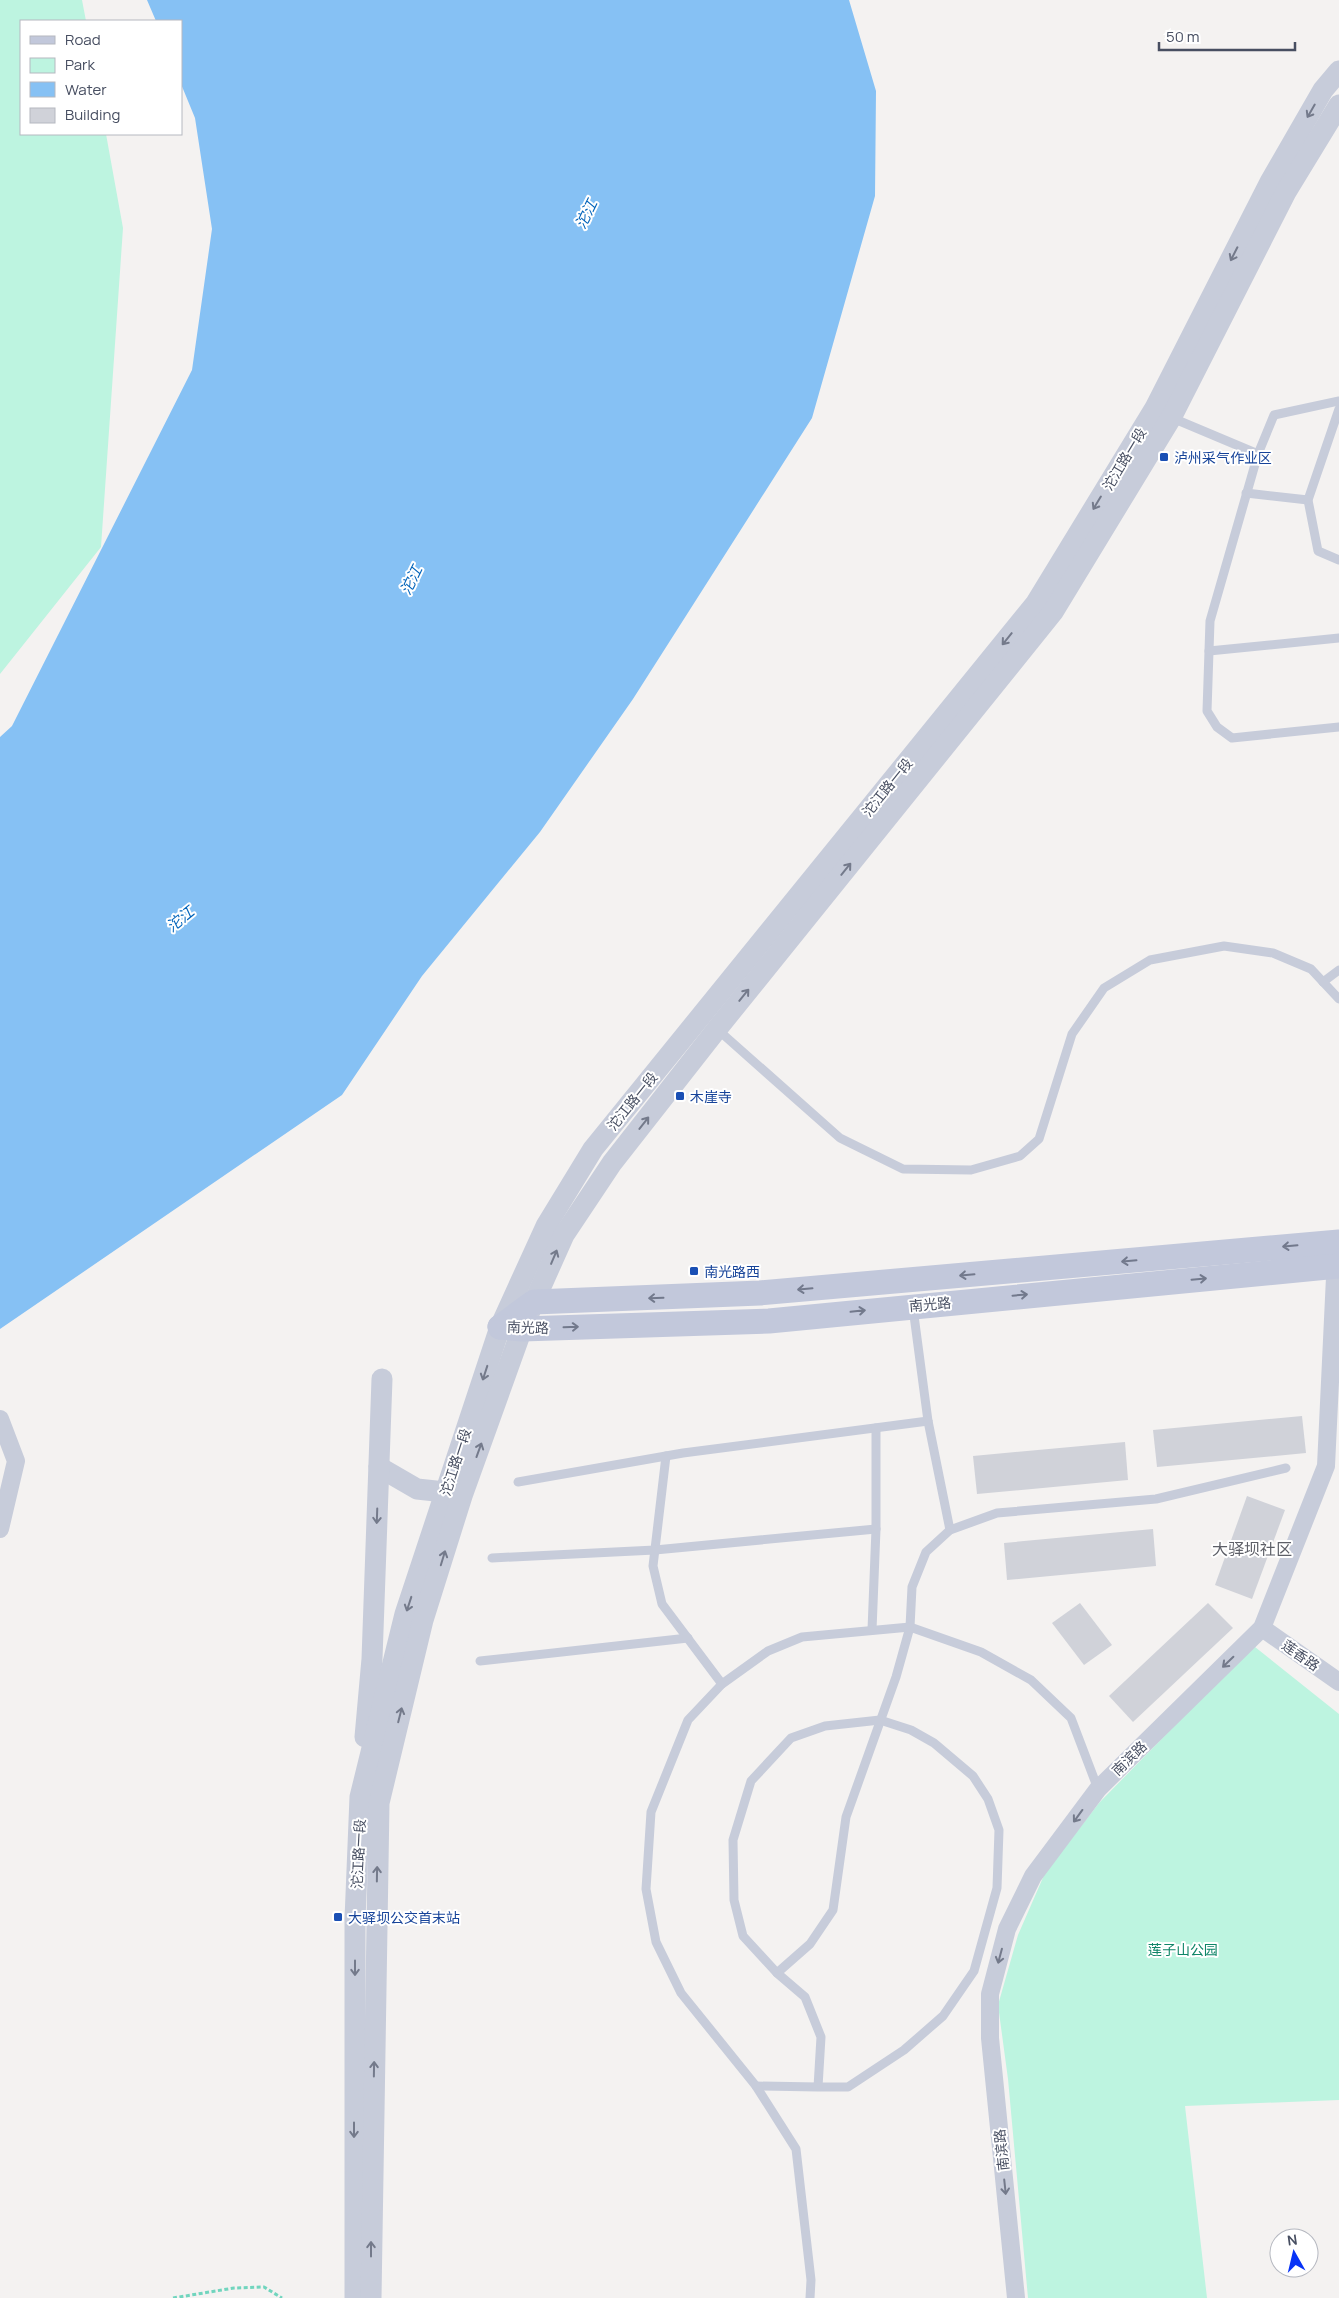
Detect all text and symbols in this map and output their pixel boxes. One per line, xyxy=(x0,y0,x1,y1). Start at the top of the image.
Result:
legend xyxy=(20,20,182,135)
scale bar xyxy=(1159,20,1295,52)
text: 50 m xyxy=(1166,26,1200,47)
text: Road xyxy=(65,29,101,50)
text: Park xyxy=(65,54,95,75)
text: Water xyxy=(65,79,107,100)
one-way arrow xyxy=(1306,103,1316,117)
text: Building xyxy=(65,104,120,125)
water label: 沱江 xyxy=(570,194,603,232)
one-way arrow xyxy=(1229,246,1239,261)
street label: 沱江路一段 xyxy=(1098,424,1150,494)
place label: 泸州采气作业区 xyxy=(1174,448,1272,467)
marker: 泸州采气作业区 xyxy=(1158,451,1170,463)
one-way arrow xyxy=(1091,496,1101,510)
water label: 沱江 xyxy=(395,560,428,598)
one-way arrow xyxy=(1002,632,1013,645)
street label: 沱江路一段 xyxy=(858,754,916,820)
one-way arrow xyxy=(841,862,852,875)
water label: 沱江 xyxy=(162,900,200,937)
one-way arrow xyxy=(739,989,750,1002)
street label: 沱江路一段 xyxy=(603,1068,661,1134)
place label: 木崖寺 xyxy=(690,1087,732,1106)
marker: 木崖寺 xyxy=(674,1090,686,1102)
one-way arrow xyxy=(638,1117,649,1130)
one-way arrow xyxy=(1283,1241,1299,1251)
one-way arrow xyxy=(550,1250,559,1265)
one-way arrow xyxy=(1121,1256,1137,1266)
place label: 南光路西 xyxy=(704,1262,760,1281)
marker: 南光路西 xyxy=(688,1265,700,1277)
one-way arrow xyxy=(959,1271,975,1280)
one-way arrow xyxy=(1191,1274,1207,1283)
one-way arrow xyxy=(797,1285,813,1294)
one-way arrow xyxy=(1012,1291,1028,1300)
one-way arrow xyxy=(648,1293,664,1302)
street label: 南光路 xyxy=(908,1293,952,1315)
one-way arrow xyxy=(850,1306,866,1316)
street label: 南光路 xyxy=(507,1317,549,1337)
one-way arrow xyxy=(562,1322,579,1332)
one-way arrow xyxy=(480,1365,489,1380)
street label: 沱江路一段 xyxy=(435,1426,475,1498)
one-way arrow xyxy=(475,1442,484,1458)
one-way arrow xyxy=(372,1508,382,1524)
district label: 大驿坝社区 xyxy=(1212,1538,1292,1560)
one-way arrow xyxy=(438,1550,448,1566)
one-way arrow xyxy=(403,1596,413,1612)
street label: 莲香路 xyxy=(1278,1635,1324,1675)
one-way arrow xyxy=(1221,1656,1234,1668)
one-way arrow xyxy=(396,1707,405,1723)
street label: 南滨路 xyxy=(1107,1737,1151,1779)
one-way arrow xyxy=(1073,1808,1083,1822)
street label: 沱江路一段 xyxy=(347,1819,369,1889)
one-way arrow xyxy=(372,1867,382,1883)
place label: 大驿坝公交首末站 xyxy=(348,1908,460,1927)
marker: 大驿坝公交首末站 xyxy=(332,1911,344,1923)
park label: 莲子山公园 xyxy=(1148,1940,1218,1959)
one-way arrow xyxy=(995,1948,1004,1964)
one-way arrow xyxy=(350,1960,360,1976)
one-way arrow xyxy=(369,2062,379,2078)
one-way arrow xyxy=(349,2122,359,2138)
street label: 南滨路 xyxy=(989,2128,1013,2172)
one-way arrow xyxy=(1000,2179,1010,2195)
north arrow xyxy=(1269,2228,1319,2278)
text: N xyxy=(1286,2230,1298,2250)
one-way arrow xyxy=(366,2242,376,2258)

